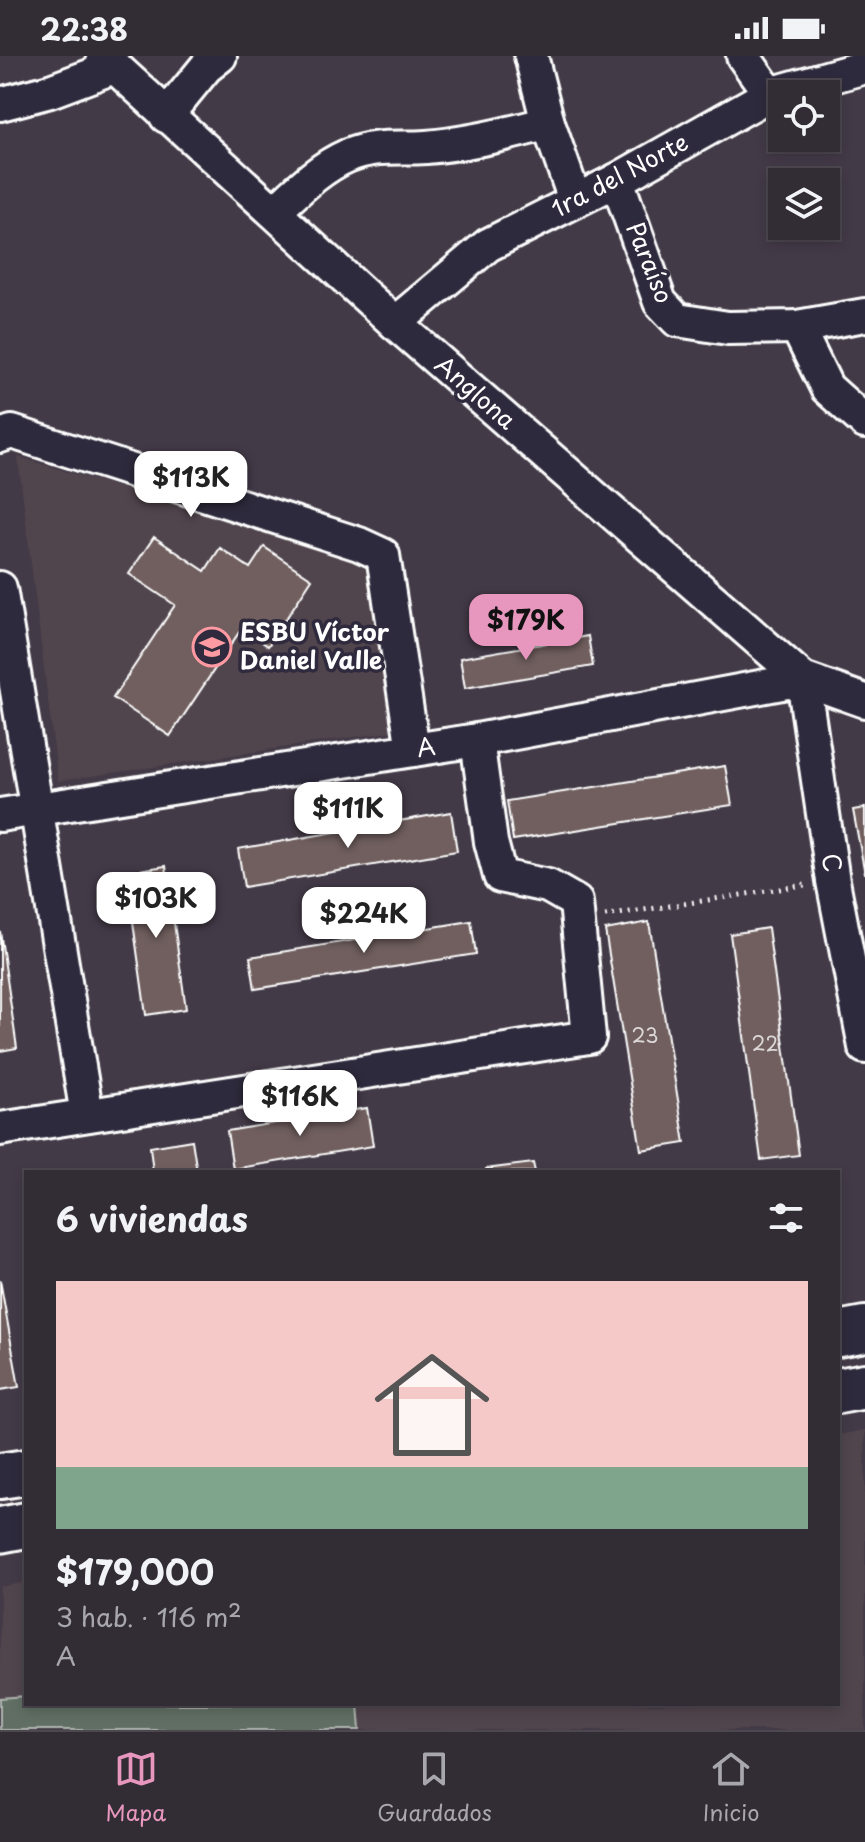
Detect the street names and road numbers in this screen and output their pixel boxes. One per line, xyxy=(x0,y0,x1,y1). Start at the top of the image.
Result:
street label: 1ra del Norte xyxy=(544,123,694,225)
street label: Paraíso xyxy=(618,216,683,308)
street label: Anglona xyxy=(428,346,525,437)
street label: A xyxy=(414,727,438,765)
street label: C xyxy=(814,851,852,875)

